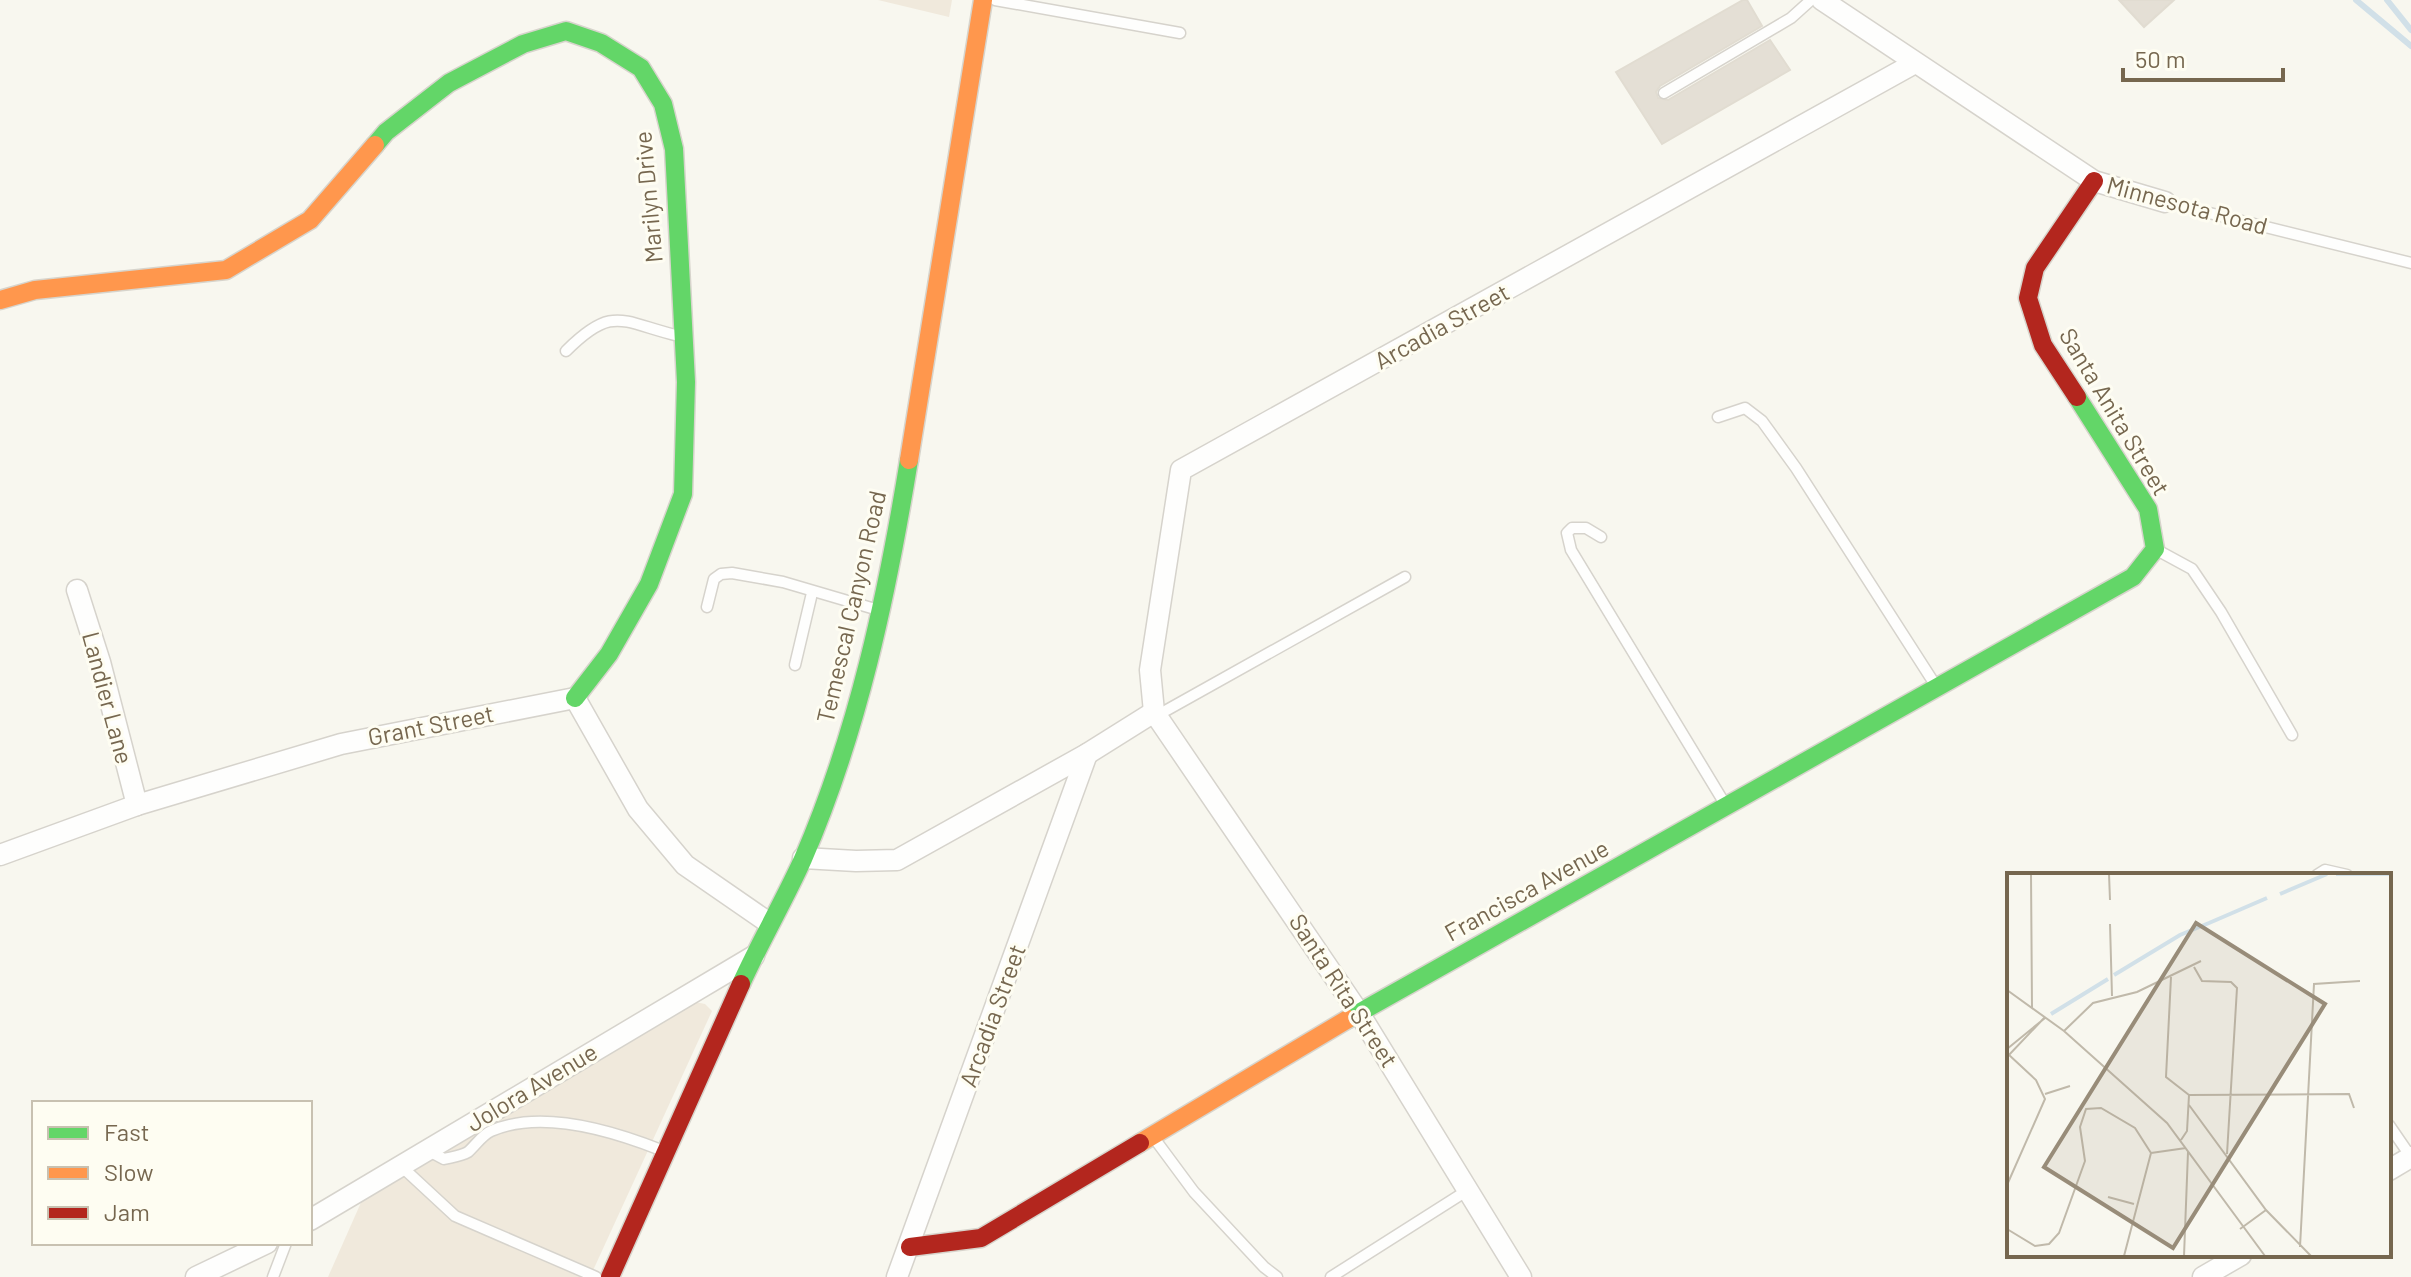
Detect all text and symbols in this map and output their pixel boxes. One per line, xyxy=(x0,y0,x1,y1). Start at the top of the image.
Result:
scale bar xyxy=(2123,32,2283,82)
text: 50 m xyxy=(2135,44,2186,73)
street label: Marilyn Drive xyxy=(627,130,668,264)
street label: Minnesota Road xyxy=(2104,169,2271,240)
street label: Arcadia Street xyxy=(1369,277,1514,375)
street label: Santa Anita Street xyxy=(2054,322,2177,500)
street label: Temescal Canyon Road xyxy=(810,488,891,726)
street label: Landier Lane xyxy=(77,628,140,767)
street label: Grant Street xyxy=(365,698,496,751)
street label: Francisca Avenue xyxy=(1439,833,1613,947)
inset map xyxy=(2007,873,2391,1257)
street label: Santa Rita Street xyxy=(1284,908,1405,1072)
street label: Arcadia Street xyxy=(952,940,1031,1091)
street label: Jolora Avenue xyxy=(461,1036,602,1137)
legend xyxy=(32,1101,312,1245)
text: Fast xyxy=(104,1117,149,1146)
text: Slow xyxy=(104,1157,153,1186)
text: Jam xyxy=(104,1197,150,1226)

